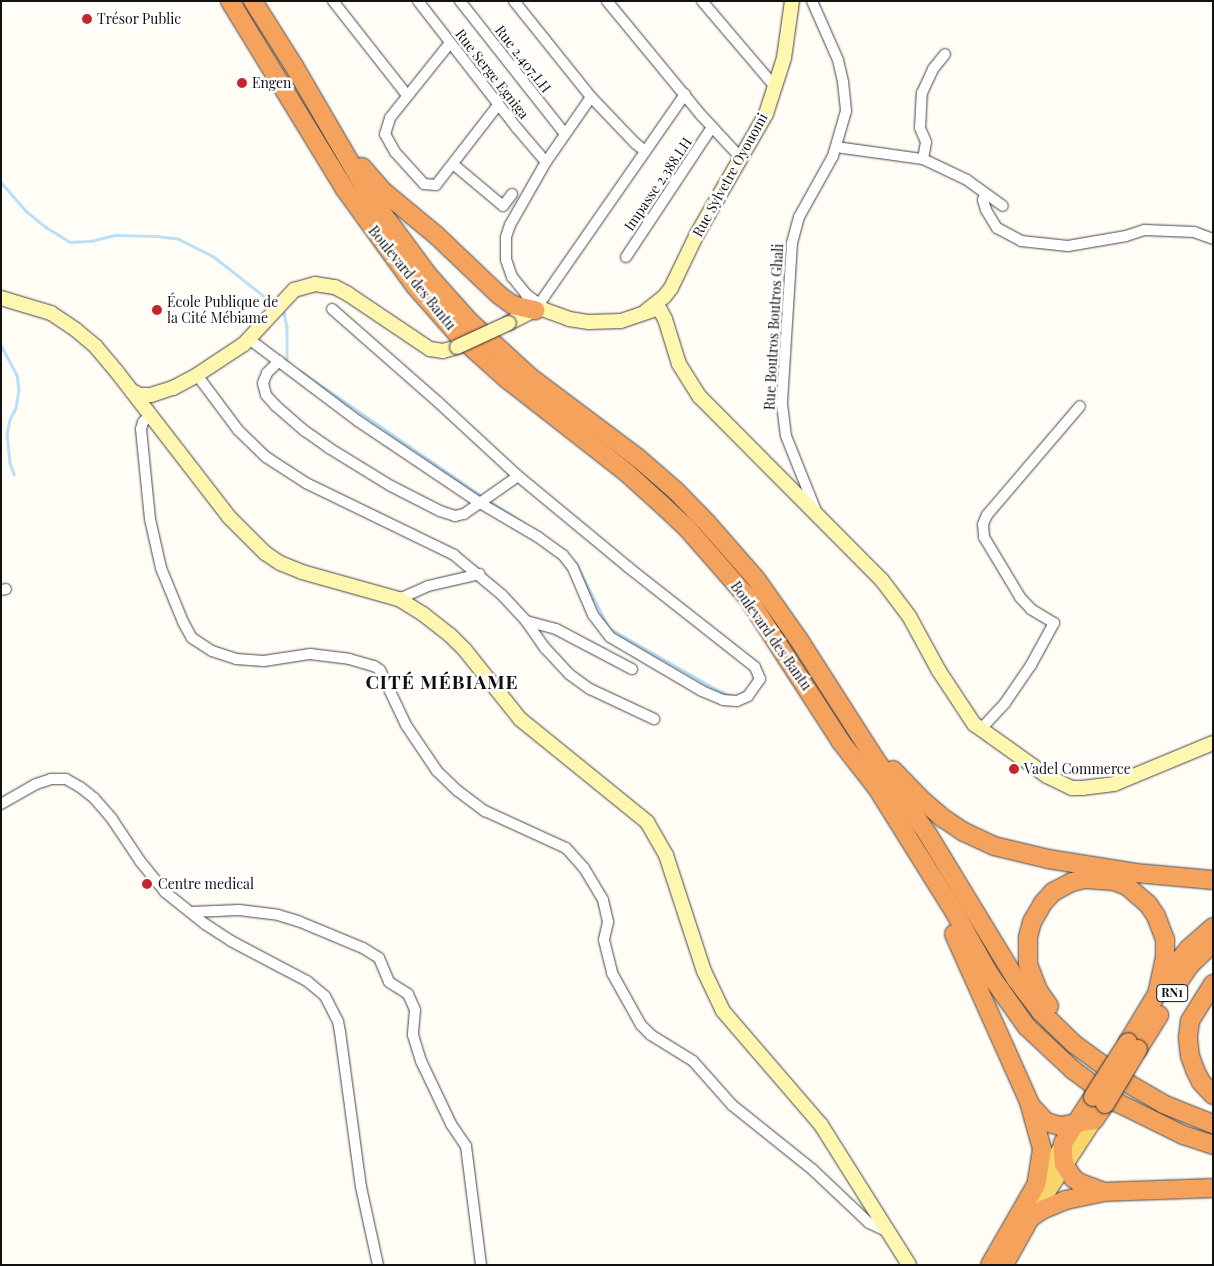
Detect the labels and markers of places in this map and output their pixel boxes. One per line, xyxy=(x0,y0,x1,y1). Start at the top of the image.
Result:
place label: Trésor Public xyxy=(97,11,181,27)
marker: Trésor Public xyxy=(81,13,93,25)
place label: Engen xyxy=(252,75,291,91)
marker: Engen xyxy=(236,77,248,89)
place label: École Publique de la Cité Mébiame xyxy=(167,294,278,326)
marker: École Publique de la Cité Mébiame xyxy=(151,304,163,316)
place label: Vadel Commerce xyxy=(1024,761,1131,777)
marker: Vadel Commerce xyxy=(1008,763,1020,775)
place label: Centre medical xyxy=(158,876,254,892)
marker: Centre medical xyxy=(140,877,154,891)

